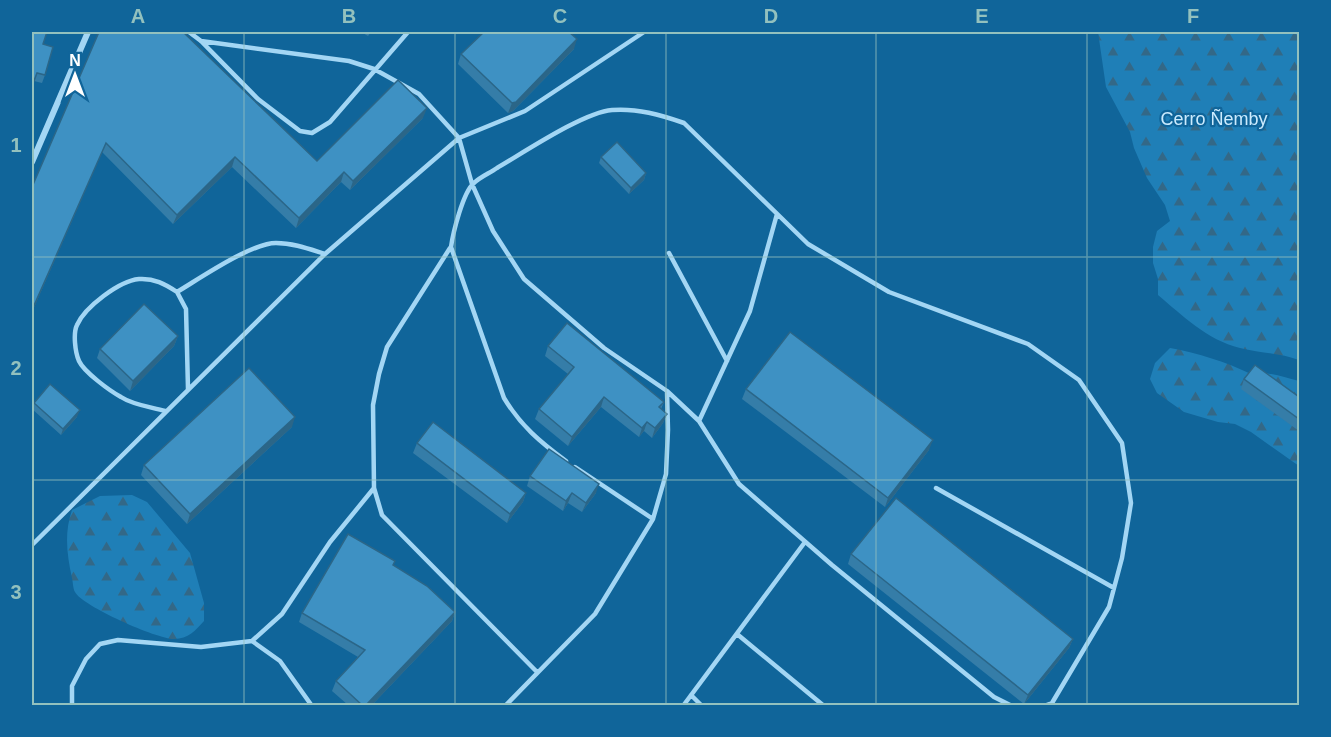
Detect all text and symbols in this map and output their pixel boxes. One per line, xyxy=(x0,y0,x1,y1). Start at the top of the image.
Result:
text: A xyxy=(131,5,145,27)
text: B xyxy=(342,5,356,27)
text: C xyxy=(553,5,567,27)
text: D xyxy=(764,5,778,27)
text: E xyxy=(975,5,989,27)
text: F xyxy=(1187,5,1199,27)
north arrow xyxy=(45,45,105,105)
text: N xyxy=(69,52,81,69)
park label: Cerro Ñemby xyxy=(1160,108,1268,129)
text: 1 xyxy=(10,134,22,156)
text: 2 xyxy=(10,357,22,379)
text: 3 xyxy=(10,581,22,603)

